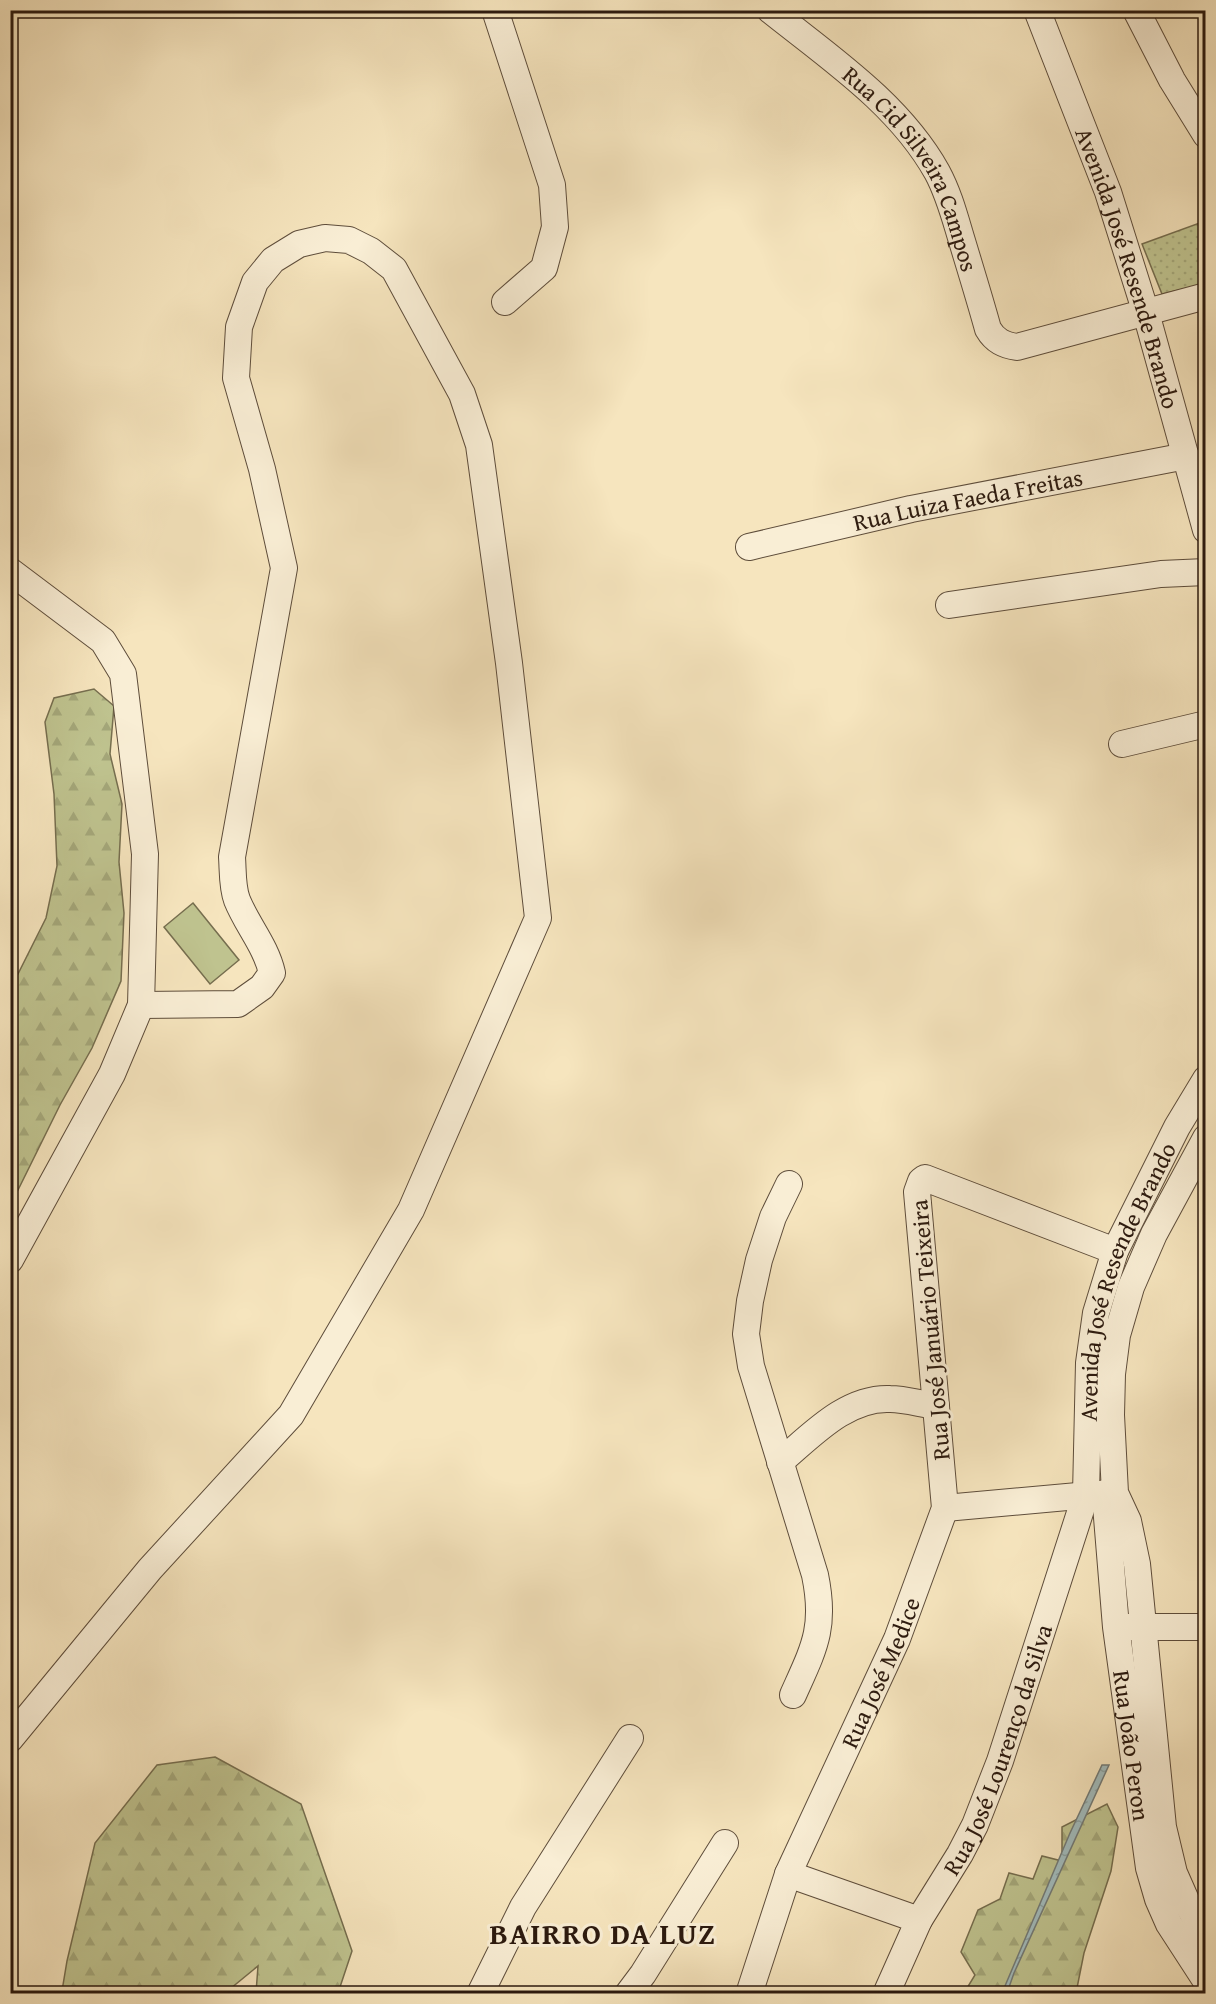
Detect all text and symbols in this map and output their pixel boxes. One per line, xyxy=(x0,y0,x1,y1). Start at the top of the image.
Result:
street label: Rua Cid Silveira Campos xyxy=(835,57,988,276)
street label: Avenida José Resende Brando xyxy=(1067,122,1189,413)
street label: Rua Luiza Faeda Freitas xyxy=(849,459,1086,540)
street label: Avenida José Resende Brando xyxy=(1070,1136,1184,1422)
street label: Rua José Januário Teixeira xyxy=(901,1198,959,1462)
street label: Rua José Medice xyxy=(831,1592,928,1754)
street label: Rua José Lourenço da Silva xyxy=(934,1619,1061,1882)
street label: Rua João Peron xyxy=(1105,1668,1160,1823)
district label: BAIRRO DA LUZ xyxy=(490,1911,716,1955)

